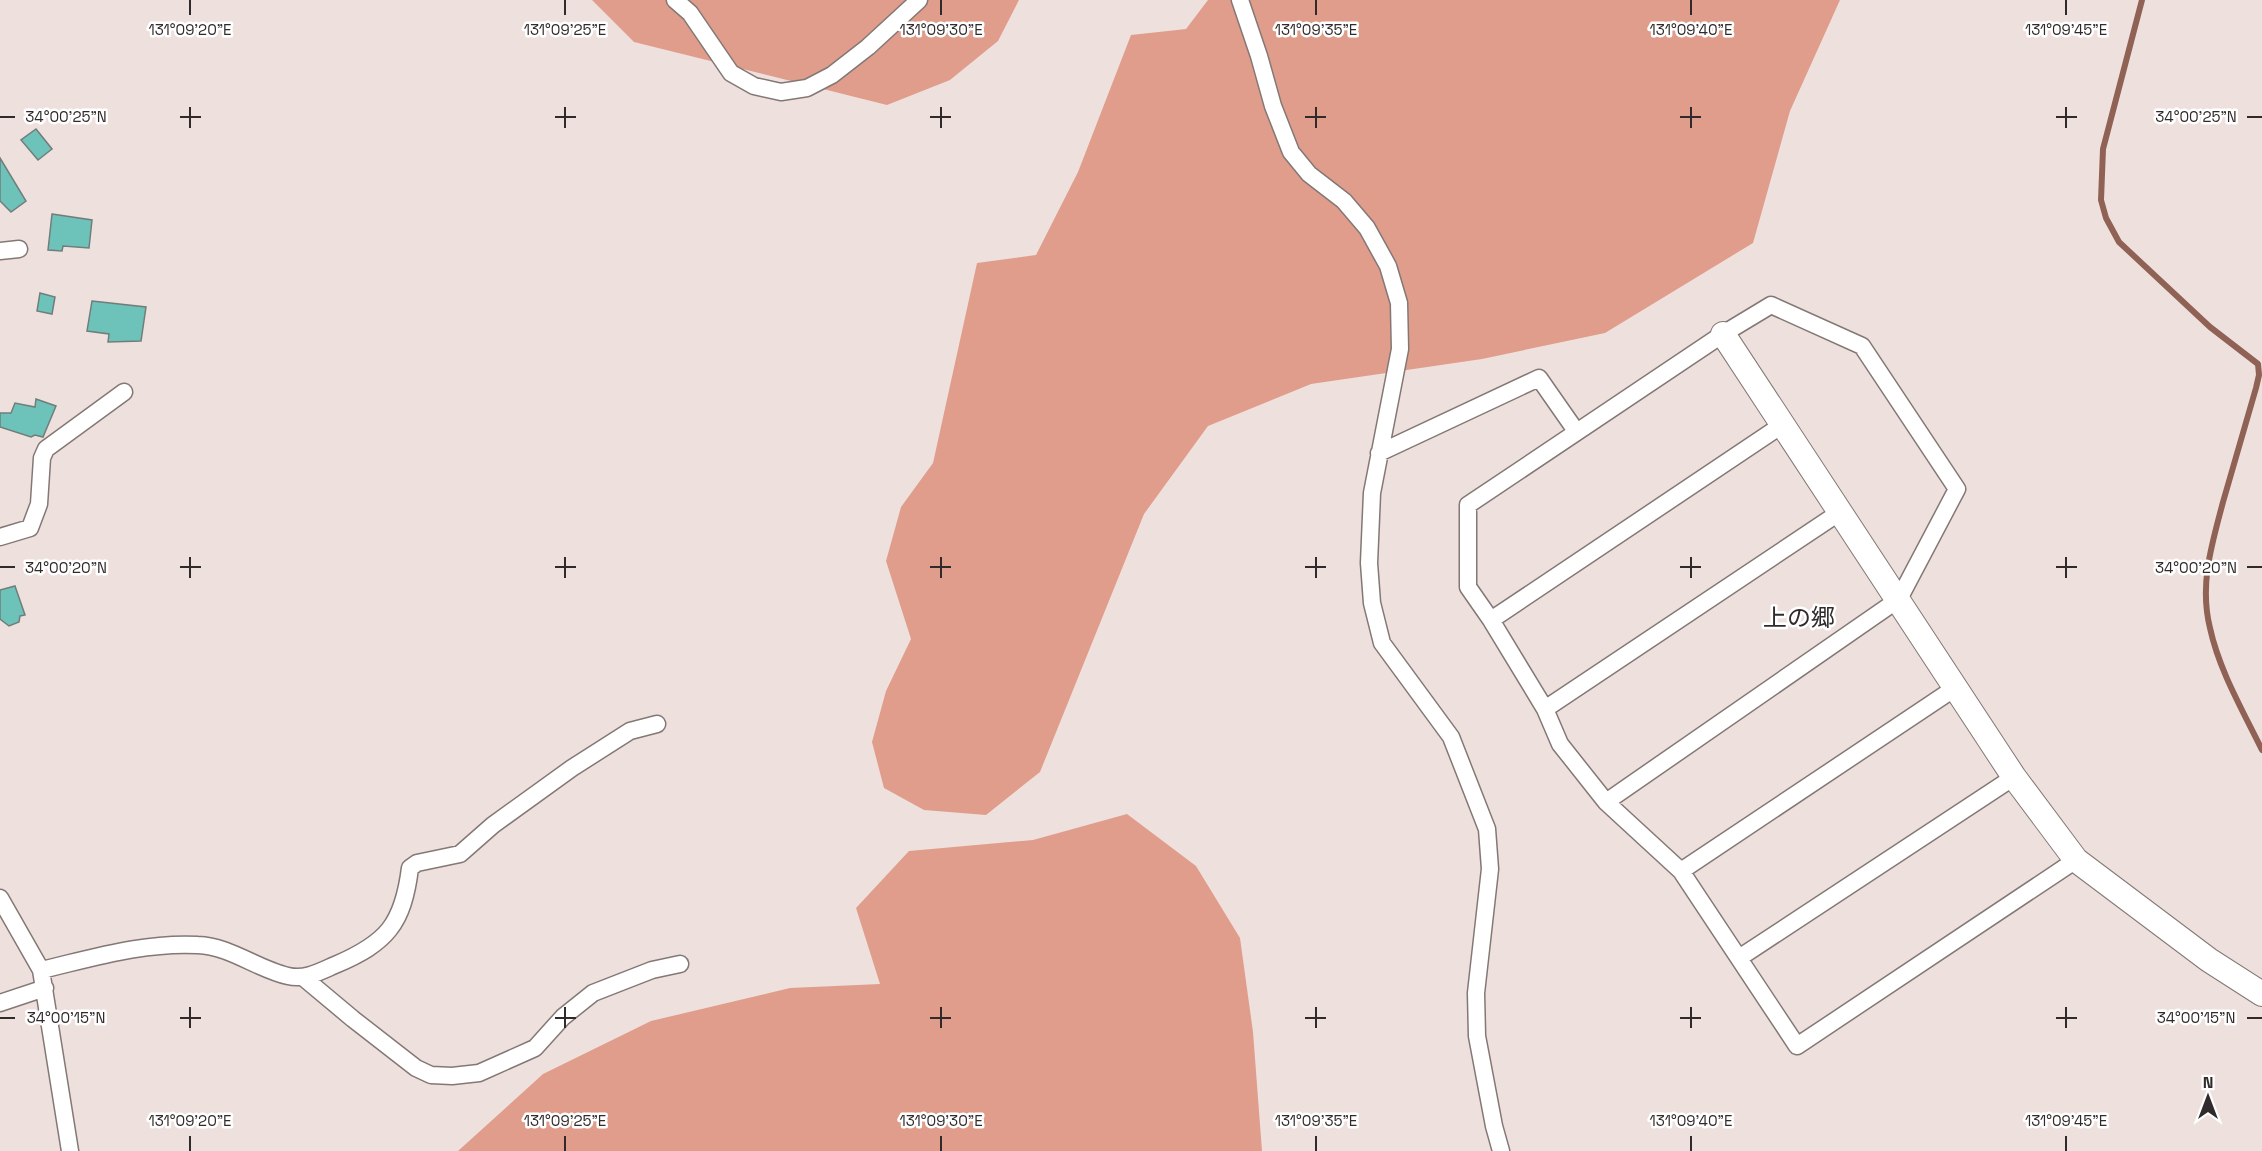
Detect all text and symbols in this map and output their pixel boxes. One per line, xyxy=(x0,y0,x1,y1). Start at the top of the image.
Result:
text: 131°09'20"E xyxy=(148,20,232,39)
text: 131°09'25"E xyxy=(524,20,606,39)
text: 131°09'30"E xyxy=(899,20,983,39)
text: 131°09'35"E xyxy=(1275,20,1357,39)
text: 131°09'40"E xyxy=(1650,20,1732,39)
text: 131°09'45"E xyxy=(2025,20,2107,39)
text: 34°00'25"N xyxy=(25,107,107,126)
text: 34°00'25"N xyxy=(2155,107,2237,126)
text: 34°00'20"N xyxy=(25,558,107,577)
text: 34°00'20"N xyxy=(2155,558,2237,577)
district label: 上の郷 xyxy=(1763,602,1835,633)
text: 34°00'15"N xyxy=(27,1008,105,1027)
text: 34°00'15"N xyxy=(2157,1008,2235,1027)
north arrow xyxy=(2178,1067,2238,1127)
text: N xyxy=(2203,1072,2213,1093)
text: 131°09'20"E xyxy=(148,1111,232,1130)
text: 131°09'25"E xyxy=(524,1111,606,1130)
text: 131°09'30"E xyxy=(899,1111,983,1130)
text: 131°09'35"E xyxy=(1275,1111,1357,1130)
text: 131°09'40"E xyxy=(1650,1111,1732,1130)
text: 131°09'45"E xyxy=(2025,1111,2107,1130)

